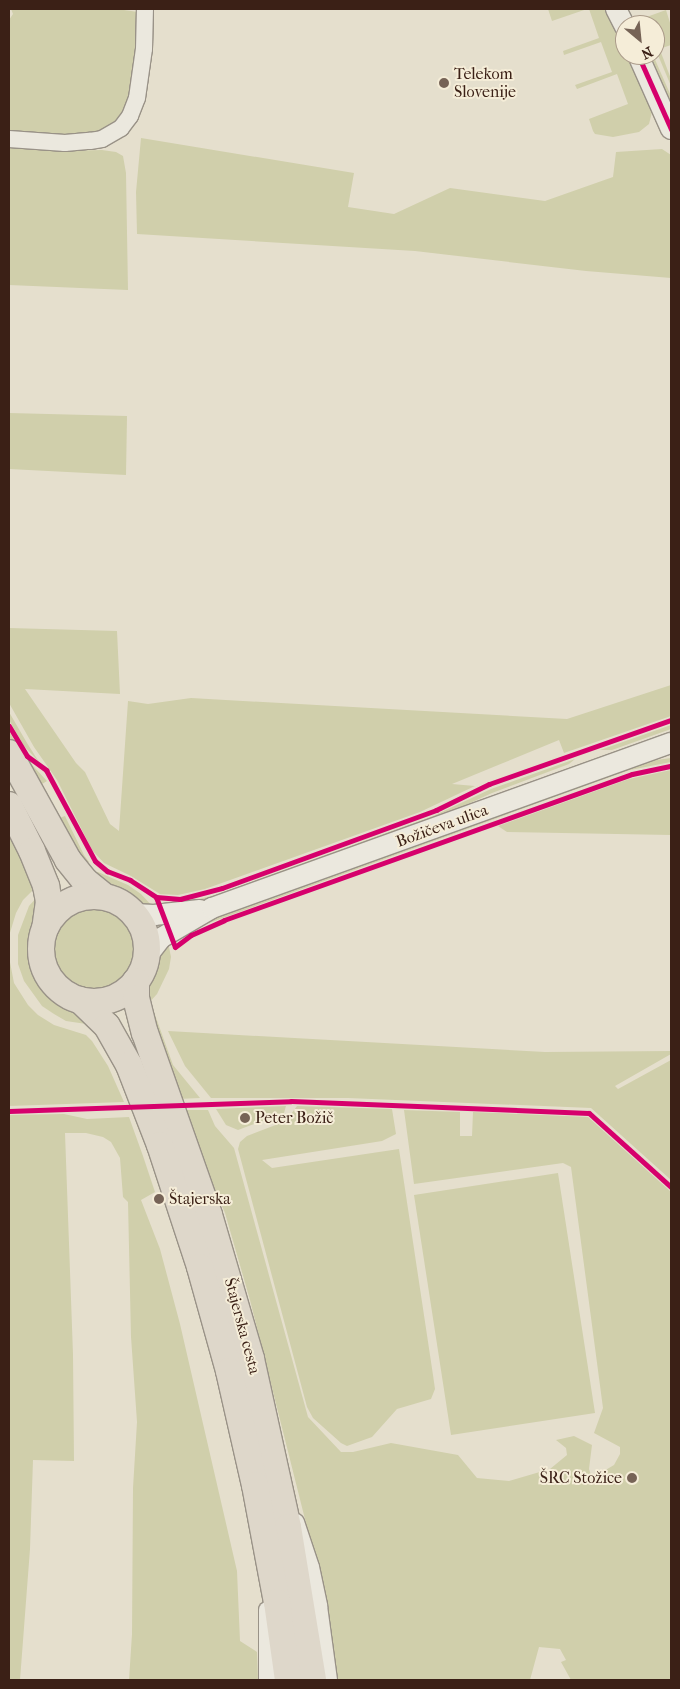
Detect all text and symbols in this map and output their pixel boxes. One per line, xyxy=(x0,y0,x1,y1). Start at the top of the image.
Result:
north arrow xyxy=(615,15,665,65)
text: N xyxy=(638,43,655,63)
place label: Telekom Slovenije xyxy=(454,64,516,102)
marker: Telekom Slovenije xyxy=(438,77,450,89)
street label: Božičeva ulica xyxy=(394,801,490,851)
place label: Peter Božič xyxy=(255,1108,333,1128)
marker: Peter Božič xyxy=(239,1112,251,1124)
place label: Štajerska xyxy=(169,1189,231,1209)
marker: Štajerska xyxy=(153,1193,165,1205)
street label: Štajerska cesta xyxy=(220,1276,264,1376)
place label: ŠRC Stožice xyxy=(540,1468,622,1488)
marker: ŠRC Stožice xyxy=(626,1472,638,1484)

